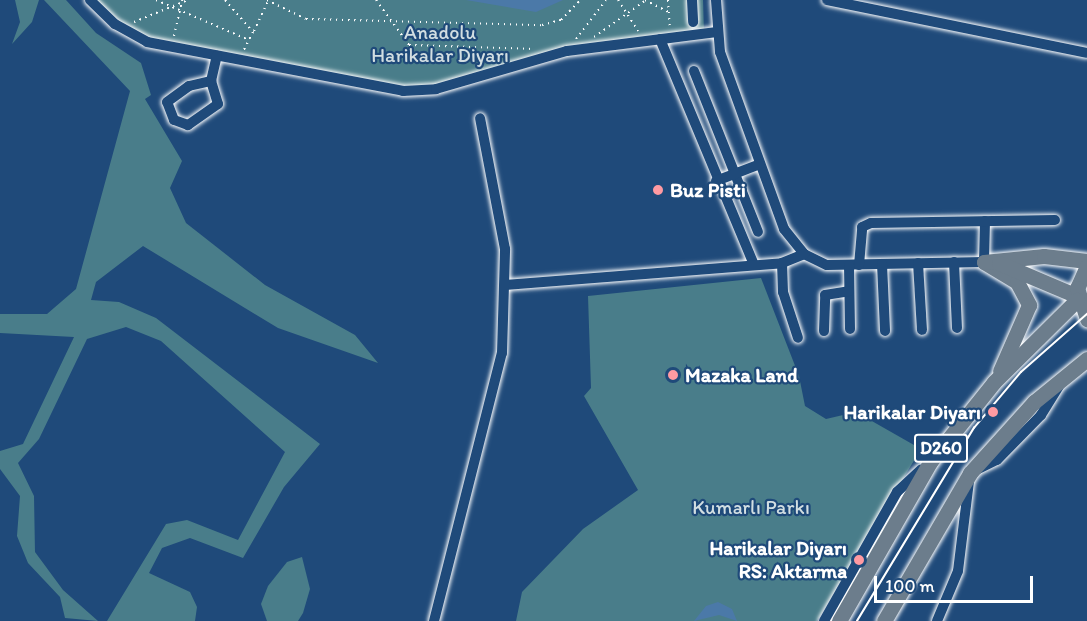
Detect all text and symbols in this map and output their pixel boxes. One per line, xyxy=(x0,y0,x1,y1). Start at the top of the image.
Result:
park label: Anadolu Harikalar Diyarı xyxy=(372,21,508,68)
place label: Buz Pisti xyxy=(670,178,746,202)
marker: Buz Pisti xyxy=(651,183,665,197)
place label: Mazaka Land xyxy=(685,363,798,387)
marker: Mazaka Land xyxy=(666,368,680,382)
place label: Harikalar Diyarı xyxy=(844,400,981,424)
marker: Harikalar Diyarı xyxy=(986,405,1000,419)
road number: D260 xyxy=(914,433,968,463)
park label: Kumarlı Parkı xyxy=(692,495,810,519)
place label: Harikalar Diyarı RS: Aktarma xyxy=(710,536,847,583)
marker: Harikalar Diyarı RS: Aktarma xyxy=(852,553,866,567)
scale bar xyxy=(877,564,1036,602)
text: 100 m xyxy=(885,575,935,597)

